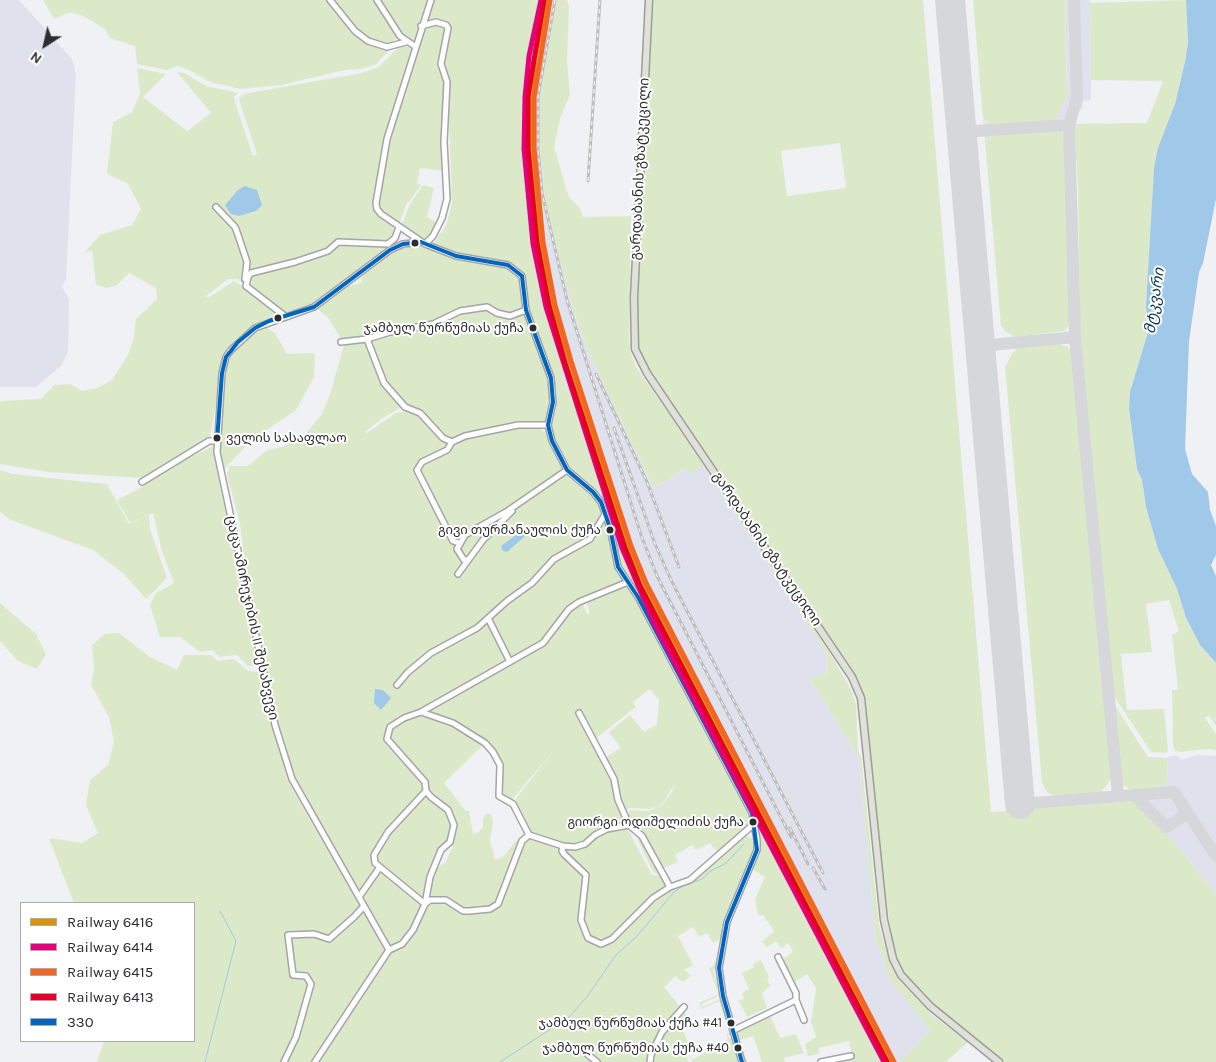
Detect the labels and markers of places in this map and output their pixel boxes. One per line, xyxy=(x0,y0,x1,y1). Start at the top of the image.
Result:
unlabelled marker xyxy=(410,238,420,248)
unlabelled marker xyxy=(273,313,283,323)
place label: ჯამბულ წურწუმიას ქუჩა xyxy=(363,320,524,336)
marker: ჯამბულ წურწუმიას ქუჩა xyxy=(528,323,538,333)
place label: ველის სასაფლაო xyxy=(226,430,347,446)
marker: ველის სასაფლაო xyxy=(212,433,222,443)
place label: გივი თურმანაულის ქუჩა xyxy=(438,522,601,538)
marker: გივი თურმანაულის ქუჩა xyxy=(605,525,615,535)
place label: გიორგი ოდიშელიძის ქუჩა xyxy=(567,814,744,830)
marker: გიორგი ოდიშელიძის ქუჩა xyxy=(748,817,758,827)
place label: ჯამბულ წურწუმიას ქუჩა #41 xyxy=(539,1015,722,1031)
marker: ჯამბულ წურწუმიას ქუჩა #41 xyxy=(726,1018,736,1028)
place label: ჯამბულ წურწუმიას ქუჩა #40 xyxy=(542,1040,729,1056)
marker: ჯამბულ წურწუმიას ქუჩა #40 xyxy=(733,1043,743,1053)

